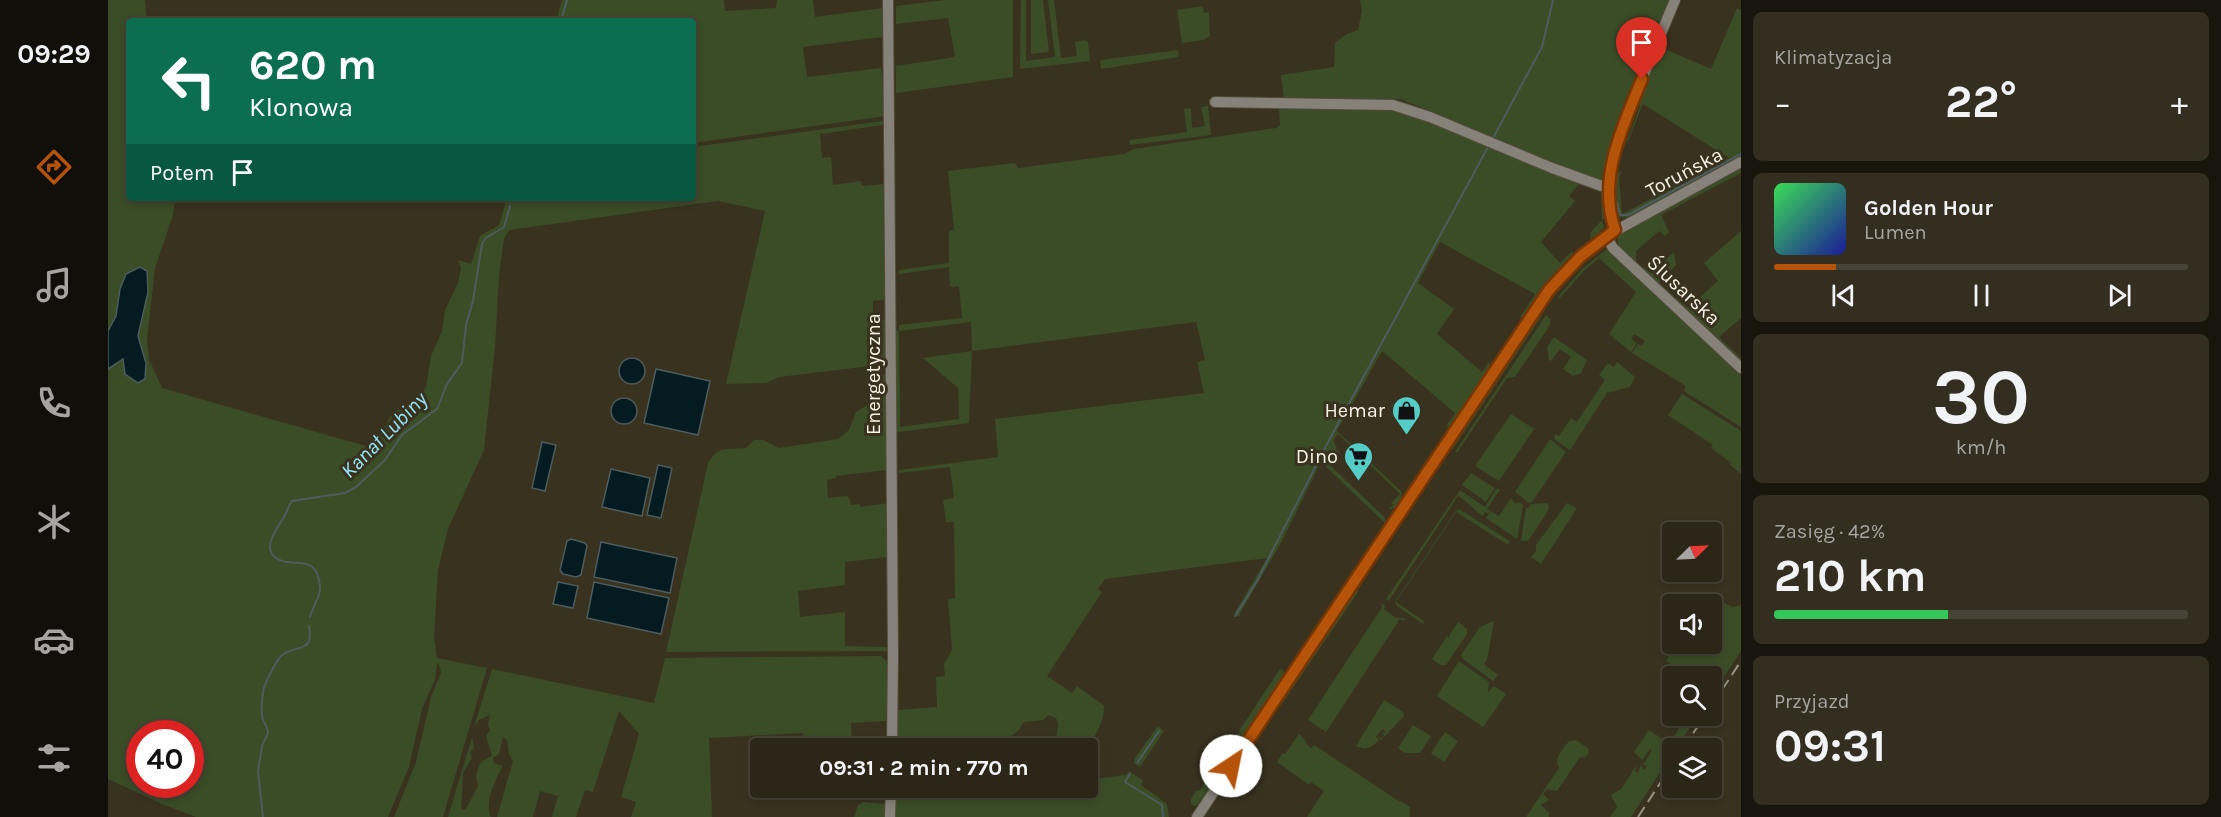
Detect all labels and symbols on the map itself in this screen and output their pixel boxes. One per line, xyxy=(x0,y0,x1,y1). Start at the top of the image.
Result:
pin xyxy=(1616,17,1667,79)
street label: Toruńska xyxy=(1642,143,1727,202)
street label: Ślusarska xyxy=(1642,250,1726,330)
street label: Energetyczna xyxy=(862,313,885,435)
water label: Kanał Lubiny xyxy=(336,387,432,483)
shop icon: Hemar xyxy=(1390,394,1422,436)
place label: Hemar xyxy=(1324,399,1386,422)
supermarket icon: Dino xyxy=(1343,440,1375,482)
place label: Dino xyxy=(1296,445,1338,468)
north arrow xyxy=(1662,522,1722,582)
speed limit sign: 40 xyxy=(126,720,204,798)
position arrow xyxy=(1199,734,1263,798)

